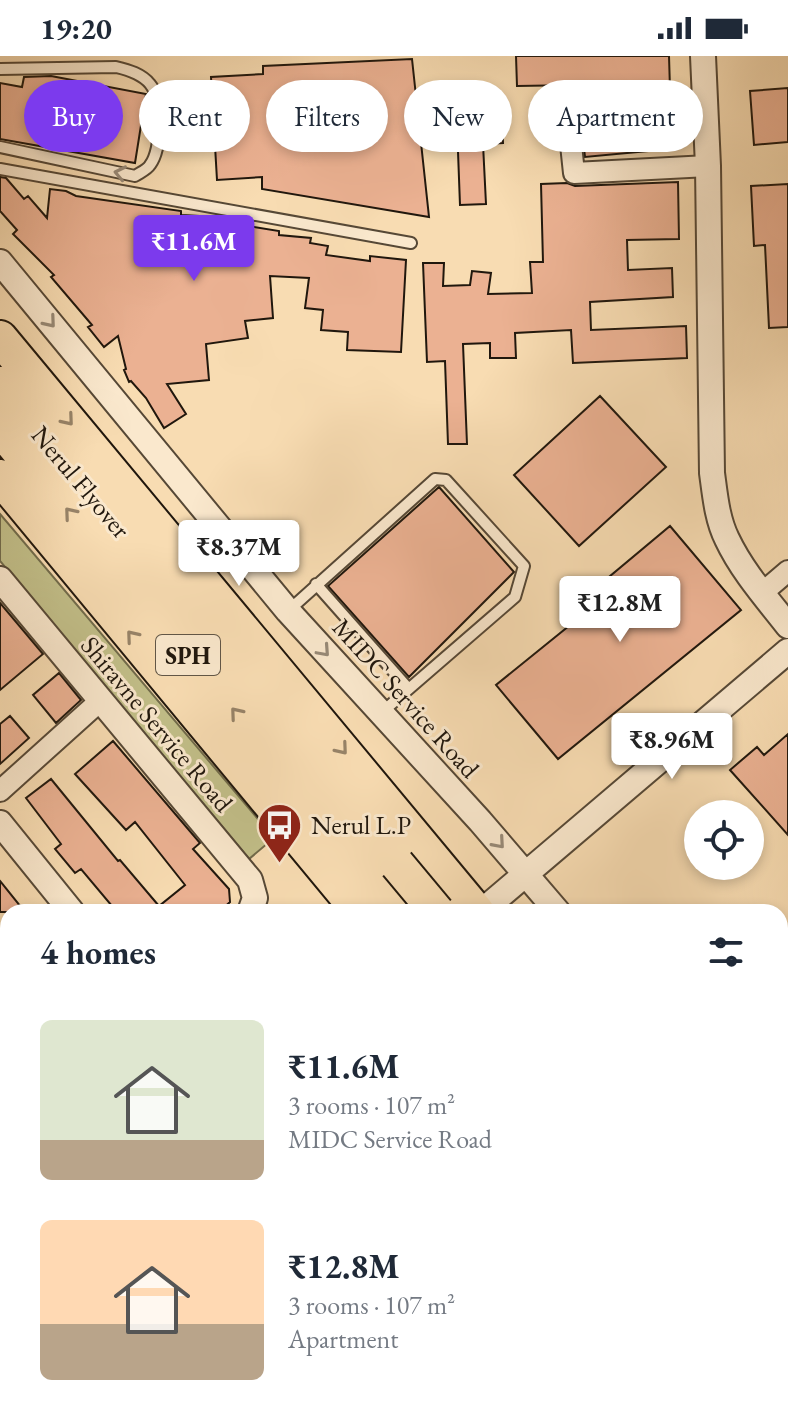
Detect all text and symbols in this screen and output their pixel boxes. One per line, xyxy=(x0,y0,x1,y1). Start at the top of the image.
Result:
text: 19:20 xyxy=(40,9,112,48)
chip: Buy xyxy=(24,80,123,152)
chip: Rent xyxy=(139,80,250,152)
chip: Filters xyxy=(266,80,388,152)
chip: New xyxy=(404,80,512,152)
chip: Apartment xyxy=(528,80,703,152)
one-way arrow xyxy=(113,165,127,182)
pin: ₹11.6M xyxy=(129,215,259,283)
text: ₹11.6M xyxy=(151,224,237,258)
one-way arrow xyxy=(40,313,55,328)
one-way arrow xyxy=(58,411,73,425)
street label: Nerul Flyover xyxy=(24,419,138,546)
one-way arrow xyxy=(65,508,80,522)
pin: ₹8.37M xyxy=(174,520,304,588)
text: ₹8.37M xyxy=(196,529,282,563)
pin: ₹12.8M xyxy=(555,576,685,644)
text: ₹12.8M xyxy=(577,585,663,619)
street label: MIDC Service Road xyxy=(325,611,487,786)
street label: Shiravne Service Road xyxy=(73,629,241,820)
one-way arrow xyxy=(127,631,142,646)
road number: SPH xyxy=(156,635,220,675)
one-way arrow xyxy=(314,641,329,656)
one-way arrow xyxy=(231,708,246,722)
pin: ₹8.96M xyxy=(607,713,737,781)
text: ₹8.96M xyxy=(629,722,715,756)
one-way arrow xyxy=(332,740,347,754)
map controls xyxy=(684,800,764,880)
button: locate xyxy=(684,800,764,880)
bus stop icon: Nerul L.P xyxy=(256,801,304,864)
place label: Nerul L.P xyxy=(311,808,411,842)
one-way arrow xyxy=(489,834,504,849)
text: 4 homes xyxy=(40,930,156,974)
icon: filters xyxy=(704,930,748,974)
text: ₹11.6M xyxy=(288,1044,400,1088)
icon: home xyxy=(104,1052,200,1148)
text: 3 rooms · 107 m² xyxy=(288,1088,455,1122)
text: MIDC Service Road xyxy=(288,1122,492,1156)
text: ₹12.8M xyxy=(288,1244,400,1288)
icon: home xyxy=(104,1252,200,1348)
text: 3 rooms · 107 m² xyxy=(288,1288,455,1322)
text: Apartment xyxy=(288,1322,398,1356)

